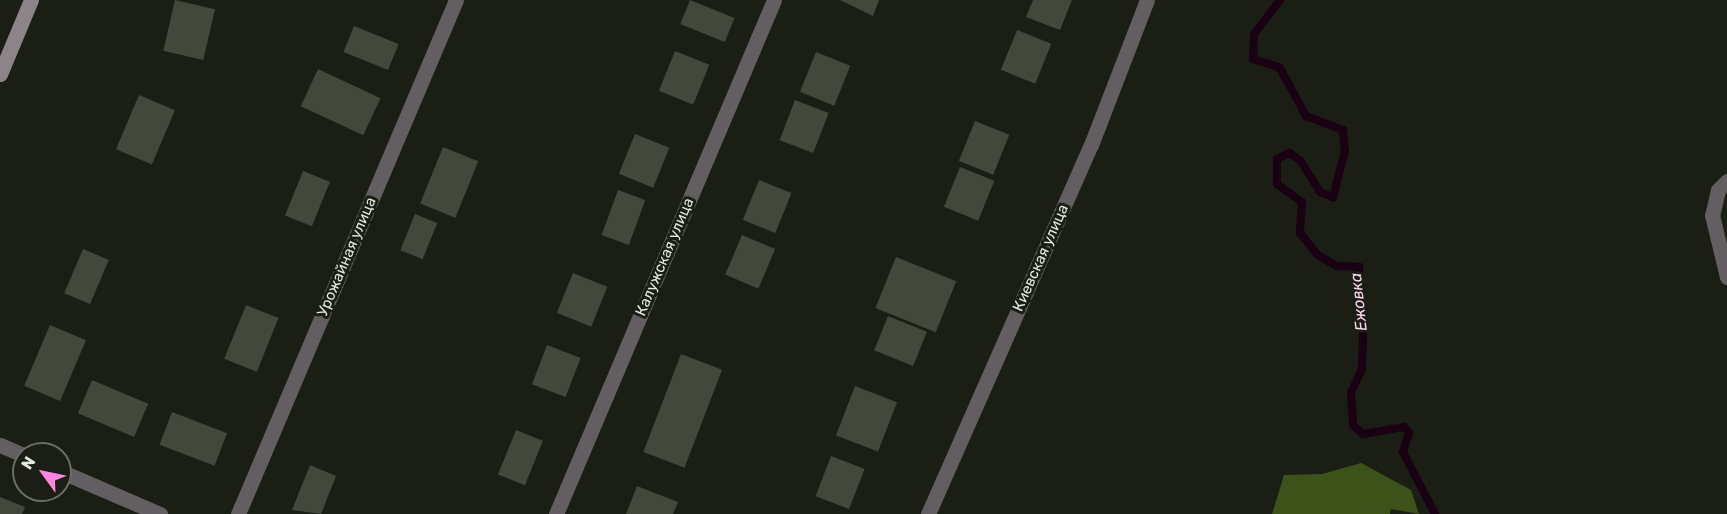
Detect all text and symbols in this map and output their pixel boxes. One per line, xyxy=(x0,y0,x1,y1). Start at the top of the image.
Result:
street label: Урожайная улица xyxy=(314,195,380,319)
street label: Калужская улица xyxy=(632,195,698,319)
street label: Киевская улица xyxy=(1009,202,1073,314)
water label: Ежовка xyxy=(1346,272,1372,332)
north arrow xyxy=(12,442,72,502)
text: N xyxy=(17,453,39,473)

